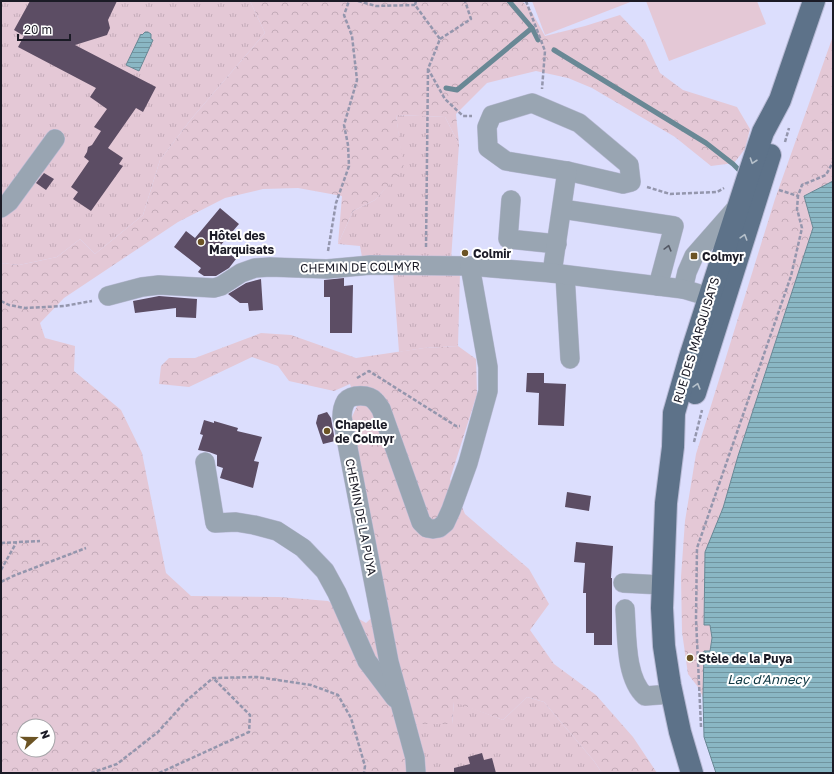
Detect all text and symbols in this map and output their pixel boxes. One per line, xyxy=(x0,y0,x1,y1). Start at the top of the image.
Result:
scale bar xyxy=(18,16,70,42)
text: 20 m xyxy=(24,22,52,37)
one-way arrow xyxy=(749,158,758,165)
place label: Hôtel des Marquisats xyxy=(209,228,274,257)
one-way arrow xyxy=(740,234,748,241)
marker: Hôtel des Marquisats xyxy=(196,237,206,247)
one-way arrow xyxy=(663,245,672,252)
place label: Colmir xyxy=(473,246,512,261)
marker: Colmir xyxy=(460,248,470,258)
place label: Colmyr xyxy=(702,249,744,264)
marker: Colmyr xyxy=(689,251,699,261)
street label: CHEMIN DE COLMYR xyxy=(300,258,420,276)
street label: RUE DES MARQUISATS xyxy=(670,275,722,405)
one-way arrow xyxy=(693,382,701,389)
place label: Chapelle de Colmyr xyxy=(335,417,395,446)
marker: Chapelle de Colmyr xyxy=(322,426,332,436)
street label: CHEMIN DE LA PUYA xyxy=(342,457,380,577)
place label: Stèle de la Puya xyxy=(698,651,792,666)
marker: Stèle de la Puya xyxy=(685,653,695,663)
water label: Lac d'Annecy xyxy=(727,671,810,687)
north arrow xyxy=(16,718,56,758)
text: N xyxy=(38,728,53,740)

